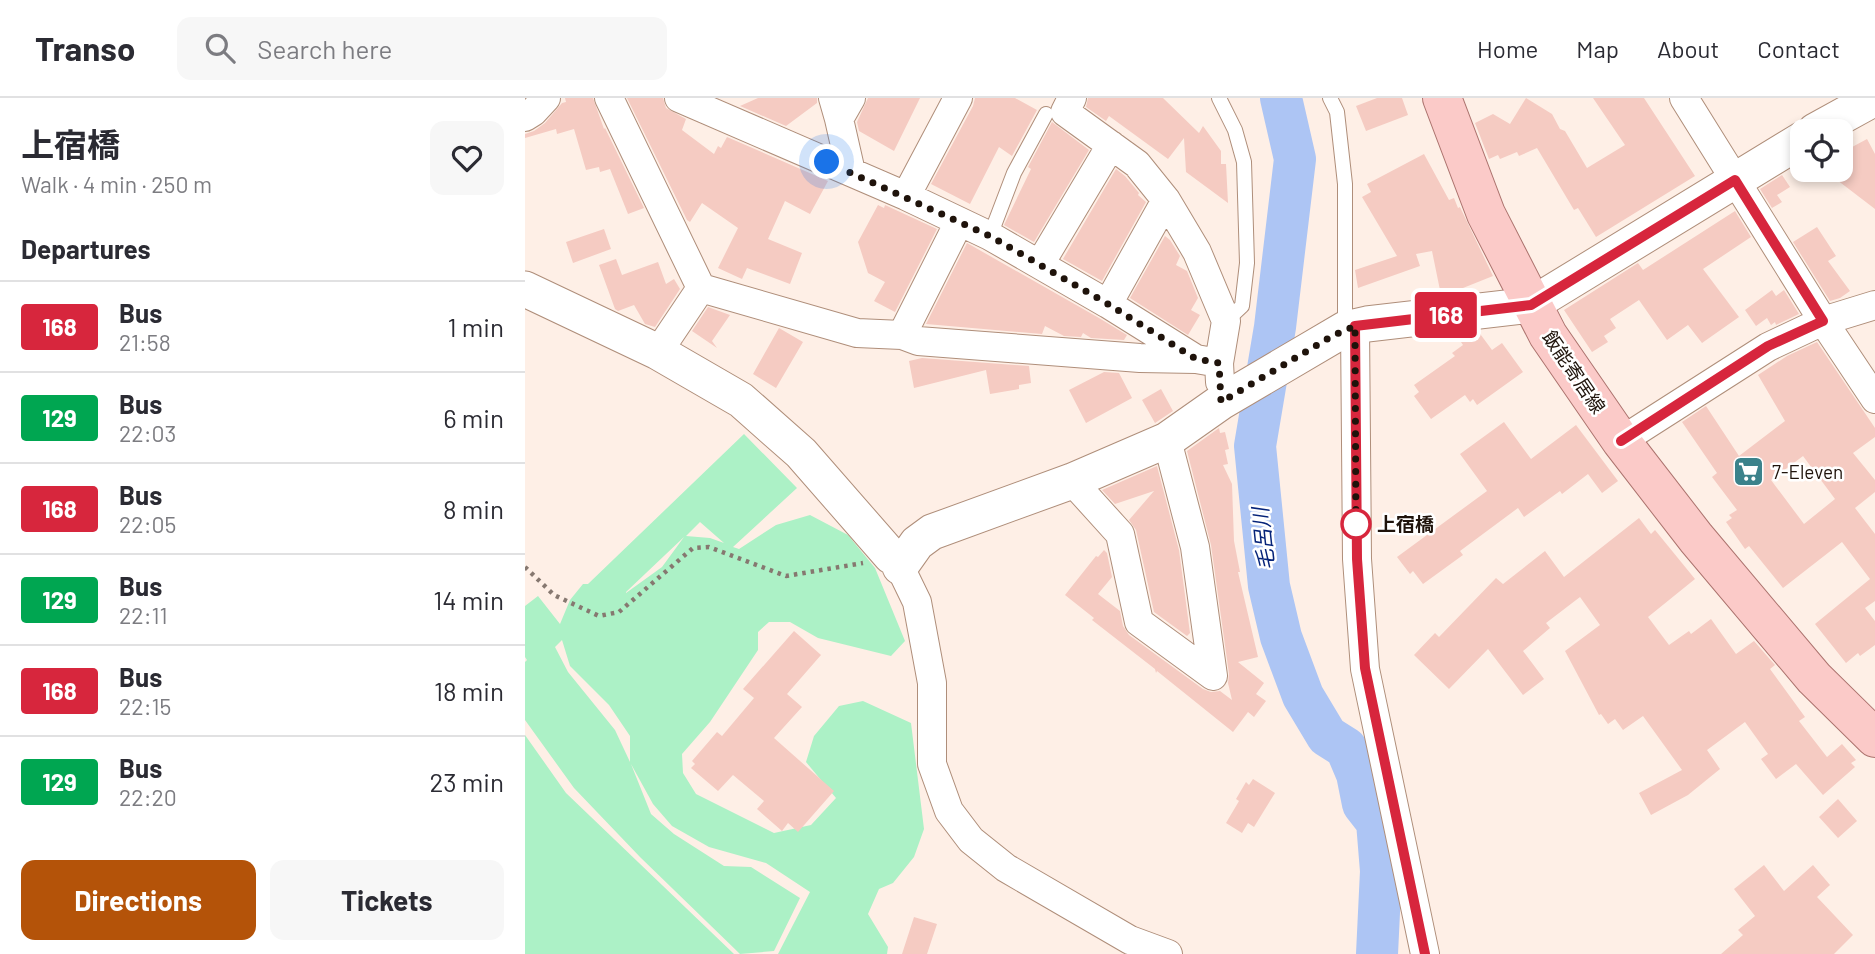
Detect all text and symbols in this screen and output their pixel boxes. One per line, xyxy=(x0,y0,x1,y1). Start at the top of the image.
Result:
search box xyxy=(177,17,667,80)
text: Transo xyxy=(35,28,135,68)
icon: search xyxy=(201,29,239,67)
text: Search here xyxy=(257,33,392,64)
text: Home xyxy=(1477,34,1538,63)
text: Map xyxy=(1576,34,1619,63)
text: About xyxy=(1657,34,1719,63)
text: Contact xyxy=(1757,34,1840,63)
map controls xyxy=(1790,119,1853,182)
button: locate xyxy=(1790,119,1853,182)
button: heart xyxy=(430,121,504,195)
text: 上宿橋 xyxy=(21,124,120,164)
your location xyxy=(809,144,844,179)
text: Walk · 4 min · 250 m xyxy=(21,170,212,198)
text: Departures xyxy=(21,233,151,264)
line badge: 168 xyxy=(1406,292,1486,338)
text: Bus xyxy=(119,297,162,328)
text: 168 xyxy=(1429,300,1463,329)
text: 1 min xyxy=(448,311,504,342)
text: 168 xyxy=(42,312,77,341)
street label: 飯能寄居線 xyxy=(1538,326,1611,418)
text: 21:58 xyxy=(119,328,171,356)
text: Bus xyxy=(119,388,162,419)
text: 6 min xyxy=(443,402,504,433)
text: 129 xyxy=(42,403,77,432)
text: 22:03 xyxy=(119,419,176,447)
supermarket icon: 7-Eleven xyxy=(1732,455,1766,489)
place label: 7-Eleven xyxy=(1772,460,1843,483)
text: Bus xyxy=(119,479,162,510)
text: 8 min xyxy=(443,493,504,524)
text: 168 xyxy=(42,494,77,523)
water label: 毛呂川 xyxy=(1247,505,1278,572)
marker: 上宿橋 xyxy=(1341,509,1371,539)
text: 22:05 xyxy=(119,510,176,538)
place label: 上宿橋 xyxy=(1377,512,1434,535)
text: Bus xyxy=(119,570,162,601)
text: 14 min xyxy=(433,584,504,615)
text: 129 xyxy=(42,585,77,614)
text: 22:11 xyxy=(119,601,168,629)
text: Bus xyxy=(119,661,162,692)
text: 18 min xyxy=(434,675,504,706)
text: 168 xyxy=(42,676,77,705)
text: 22:15 xyxy=(119,692,171,720)
text: Bus xyxy=(119,752,162,783)
text: 23 min xyxy=(429,766,504,797)
text: 129 xyxy=(42,767,77,796)
text: 22:20 xyxy=(119,783,177,811)
button: Directions xyxy=(21,860,256,940)
button: Tickets xyxy=(270,860,504,940)

